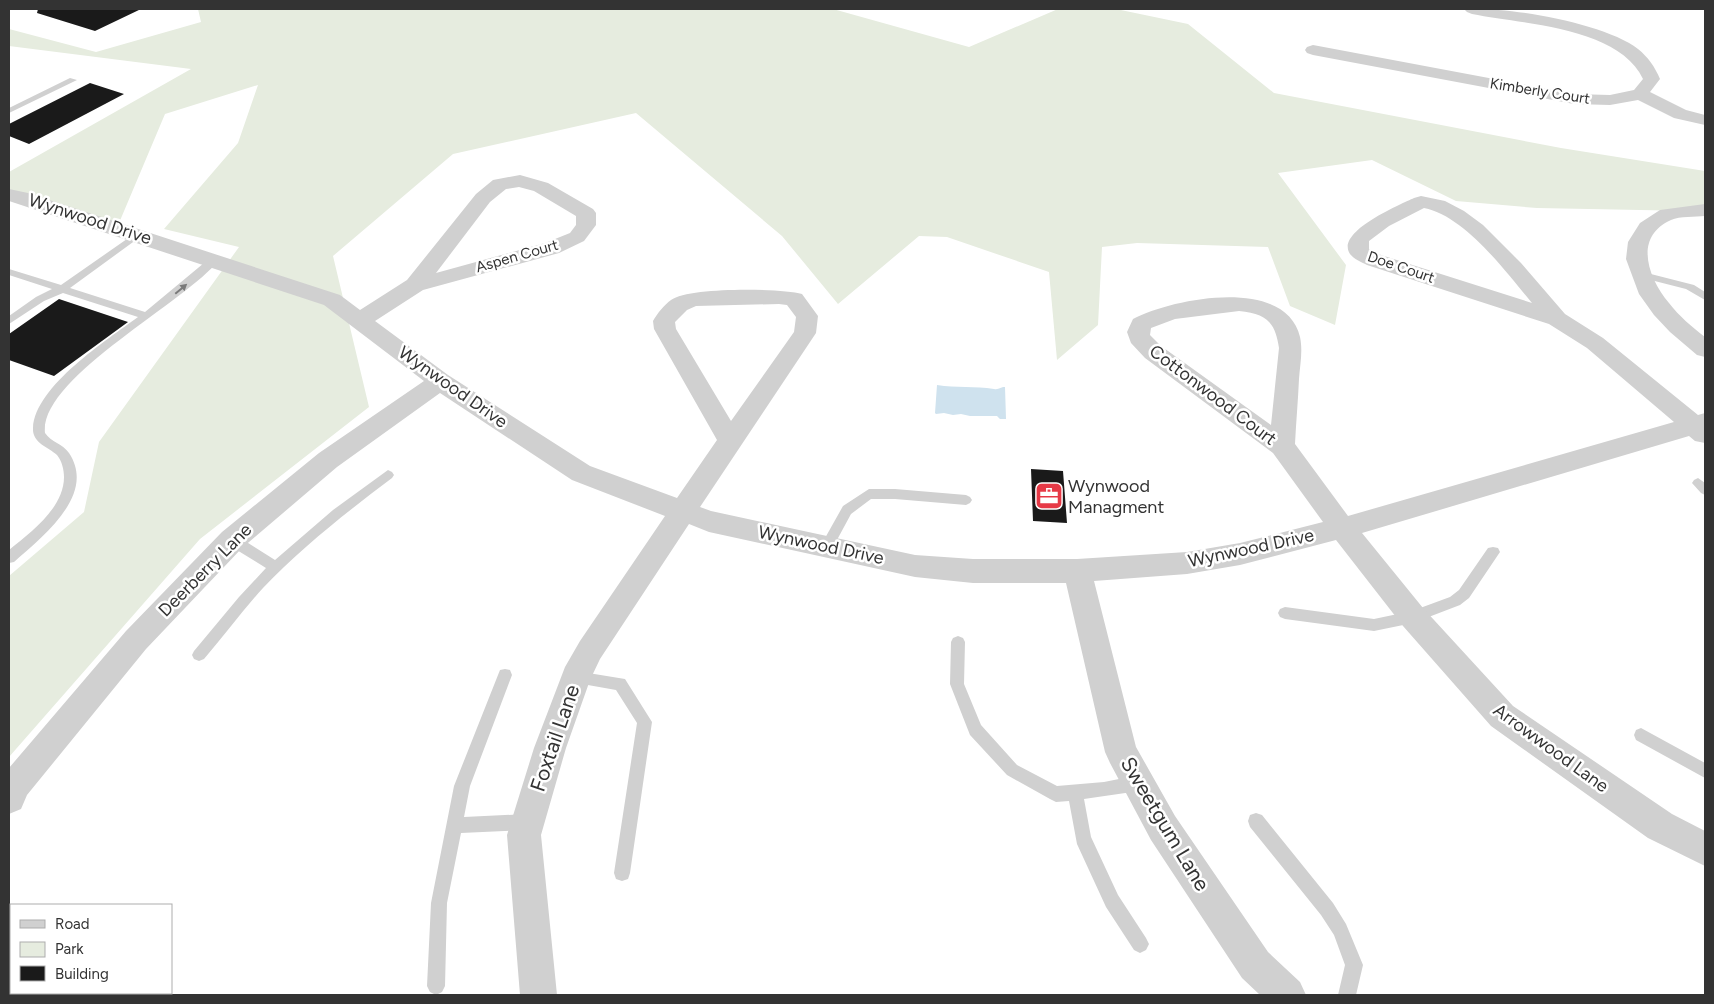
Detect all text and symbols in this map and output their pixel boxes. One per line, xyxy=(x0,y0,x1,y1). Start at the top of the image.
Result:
street label: Kimberly Court xyxy=(1489,74,1592,108)
street label: Wynwood Drive xyxy=(26,189,154,249)
street label: Aspen Court xyxy=(474,236,561,276)
street label: Doe Court xyxy=(1365,247,1437,287)
one-way arrow xyxy=(174,283,186,295)
street label: Cottonwood Court xyxy=(1145,340,1281,450)
street label: Wynwood Drive xyxy=(394,341,512,433)
place label: Wynwood Managment xyxy=(1068,475,1164,518)
office icon: Wynwood Managment xyxy=(1034,481,1064,511)
street label: Deerberry Lane xyxy=(154,519,256,621)
street label: Wynwood Drive xyxy=(756,521,886,569)
street label: Wynwood Drive xyxy=(1186,524,1316,572)
street label: Foxtail Lane xyxy=(525,681,584,795)
street label: Arrowwood Lane xyxy=(1489,699,1613,797)
street label: Sweetgum Lane xyxy=(1116,752,1215,895)
legend xyxy=(10,904,172,994)
text: Road xyxy=(55,915,90,933)
text: Park xyxy=(55,940,84,958)
text: Building xyxy=(55,965,109,983)

